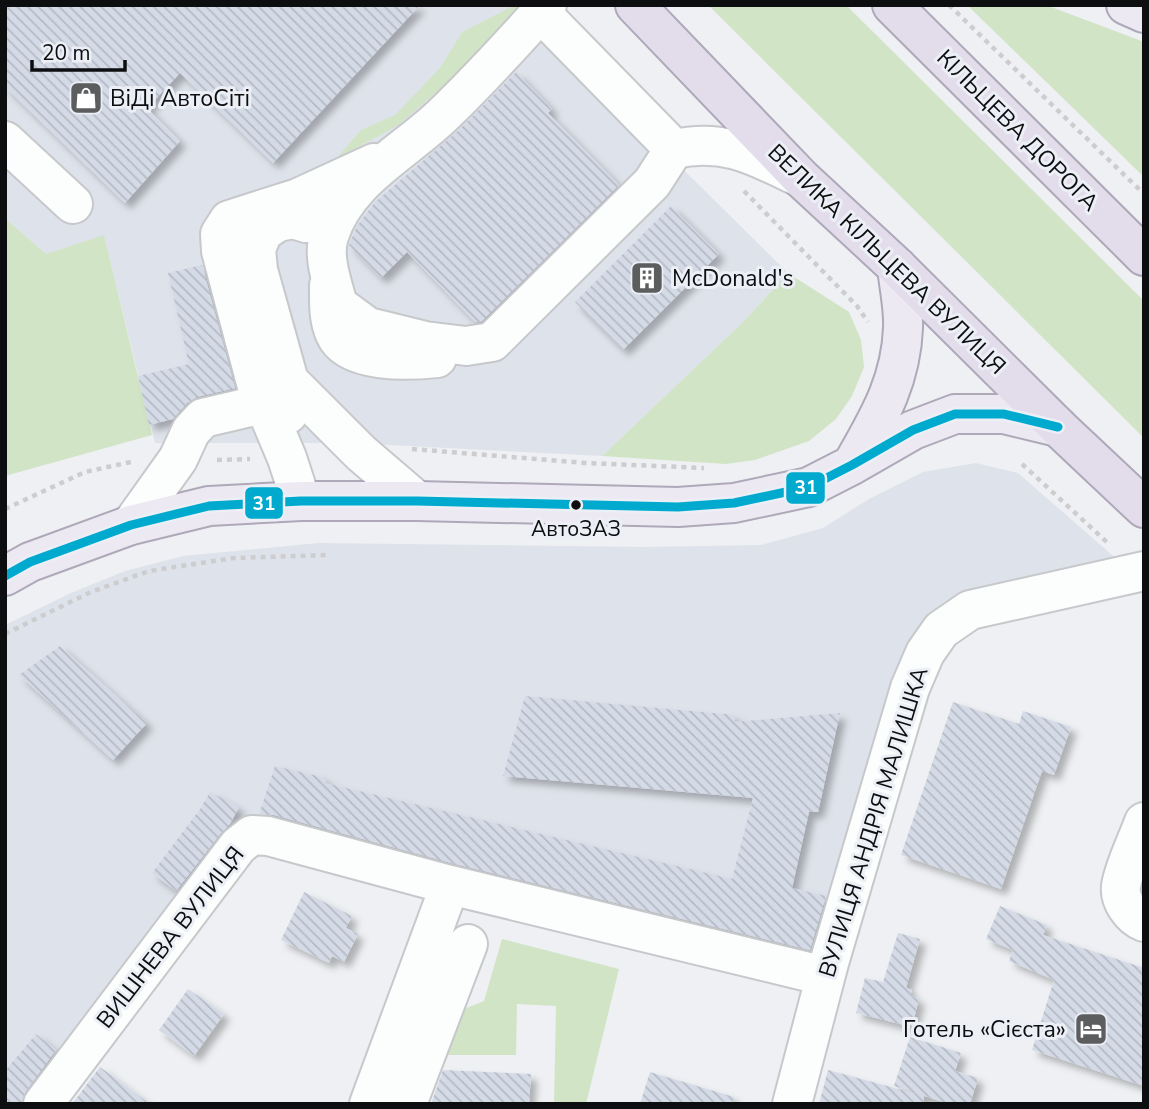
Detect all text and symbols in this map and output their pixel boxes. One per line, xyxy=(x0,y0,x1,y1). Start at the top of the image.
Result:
scale bar xyxy=(32,28,124,72)
text: 20 m xyxy=(42,39,91,67)
street label: КІЛЬЦЕВА ДОРОГА xyxy=(930,43,1106,218)
shop icon: ВіДі АвтоСіті xyxy=(67,79,105,117)
place label: ВіДі АвтоСіті xyxy=(110,83,250,114)
street label: ВЕЛИКА КІЛЬЦЕВА ВУЛИЦЯ xyxy=(761,137,1012,382)
building icon: McDonald's xyxy=(628,259,666,297)
place label: McDonald's xyxy=(672,263,794,294)
line badge: 31 xyxy=(785,471,826,505)
text: 31 xyxy=(795,475,817,501)
line badge: 31 xyxy=(244,486,284,520)
text: 31 xyxy=(253,491,275,517)
marker: АвтоЗАЗ xyxy=(569,498,583,512)
place label: АвтоЗАЗ xyxy=(531,515,621,543)
street label: ВУЛИЦЯ АНДРІЯ МАЛИШКА xyxy=(811,663,936,981)
street label: ВИШНЕВА ВУЛИЦЯ xyxy=(90,840,251,1035)
hotel icon: Готель «Сієста» xyxy=(1072,1010,1110,1048)
place label: Готель «Сієста» xyxy=(903,1014,1066,1045)

